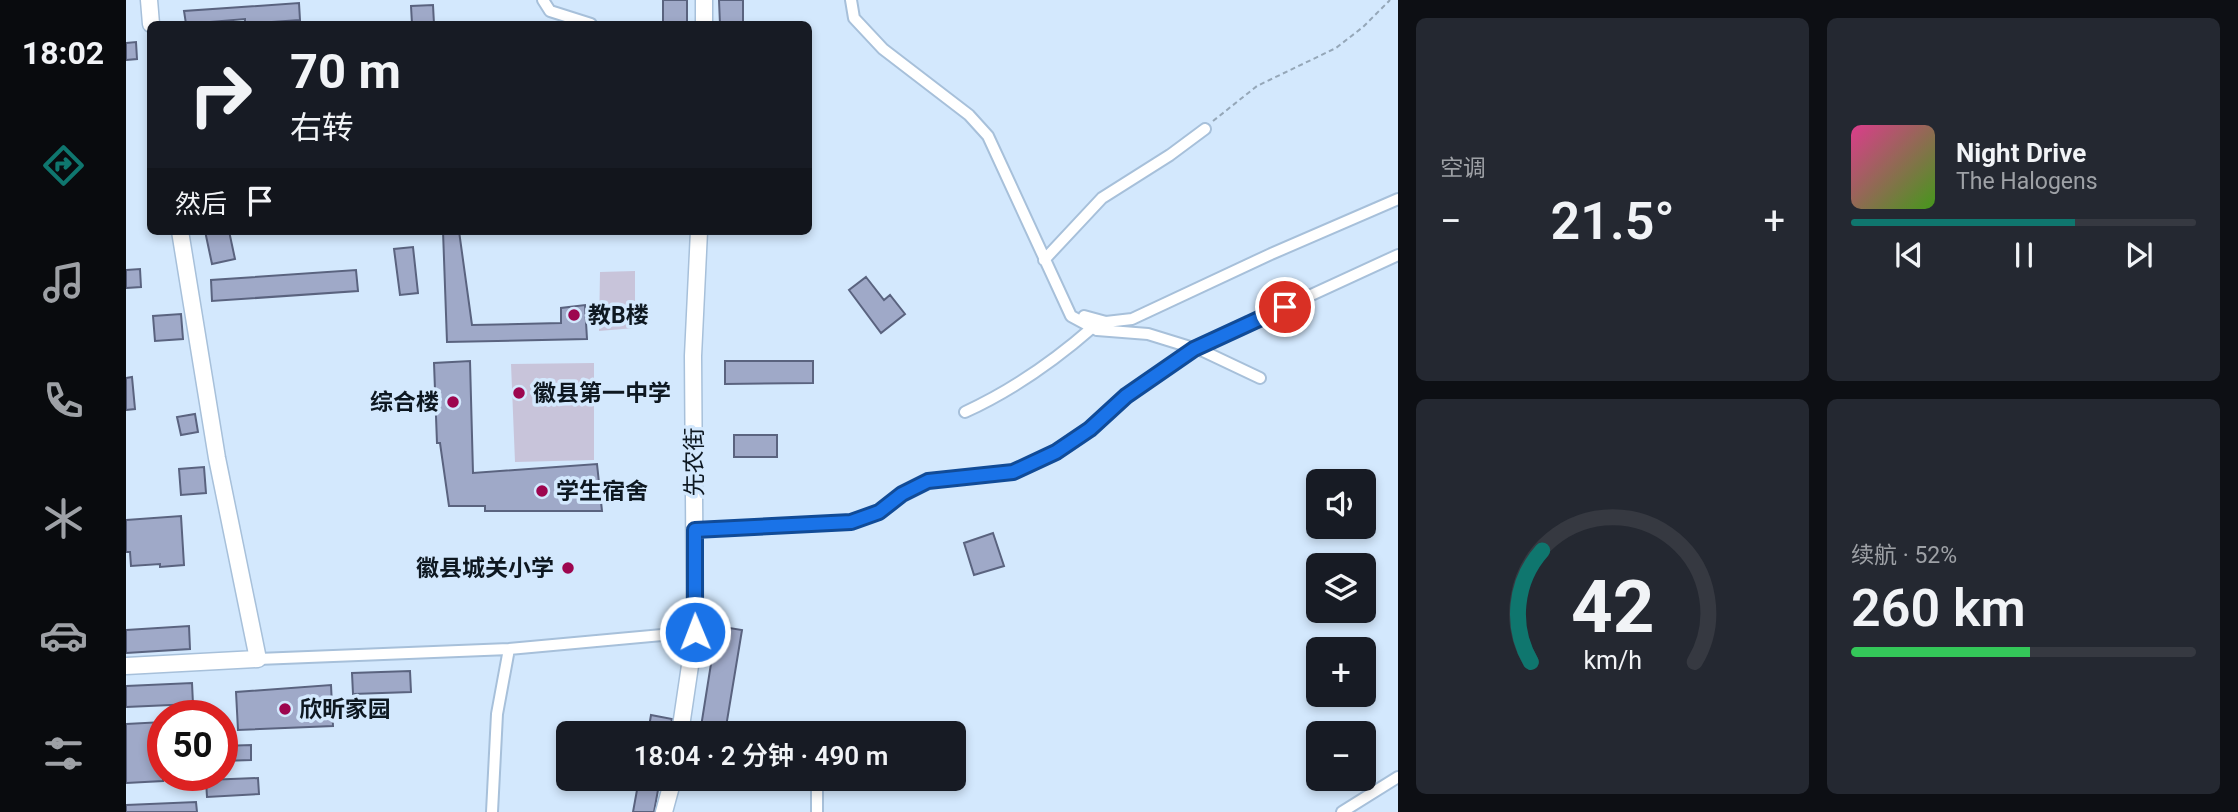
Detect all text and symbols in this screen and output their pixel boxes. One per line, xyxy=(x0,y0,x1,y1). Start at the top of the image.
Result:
text: 18:02 xyxy=(22,34,104,72)
text: 70 m xyxy=(290,43,401,100)
icon: right xyxy=(175,49,266,140)
text: 右转 xyxy=(290,109,354,147)
text: Night Drive xyxy=(1956,138,2086,168)
icon: directions xyxy=(39,141,88,190)
text: 空调 xyxy=(1440,155,1486,182)
text: The Halogens xyxy=(1956,168,2098,195)
icon: arrive xyxy=(241,182,279,220)
text: 然后 xyxy=(175,189,227,219)
text: 21.5° xyxy=(1551,191,1675,252)
text: − xyxy=(1440,199,1462,243)
text: + xyxy=(1763,199,1785,243)
icon: previous xyxy=(1890,236,1928,274)
icon: pause xyxy=(2005,236,2043,274)
icon: next xyxy=(2120,236,2158,274)
icon: music xyxy=(39,258,88,307)
pin xyxy=(1255,277,1315,337)
icon: arrive xyxy=(1266,288,1304,326)
place label: 教B楼 xyxy=(588,302,649,329)
marker: 教B楼 xyxy=(566,307,582,323)
icon: phone xyxy=(39,376,88,425)
place label: 徽县第一中学 xyxy=(533,380,671,407)
marker: 徽县第一中学 xyxy=(511,385,527,401)
place label: 综合楼 xyxy=(370,389,439,416)
marker: 综合楼 xyxy=(445,394,461,410)
street label: 先农街 xyxy=(681,428,708,497)
map controls xyxy=(1306,469,1376,791)
button: sound xyxy=(1306,469,1376,539)
place label: 学生宿舍 xyxy=(556,478,648,505)
marker: 学生宿舍 xyxy=(534,483,550,499)
icon: climate xyxy=(39,494,88,543)
text: 续航 · 52% xyxy=(1851,542,1957,569)
button: layers xyxy=(1306,553,1376,623)
place label: 徽县城关小学 xyxy=(416,555,554,582)
marker: 徽县城关小学 xyxy=(560,560,576,576)
text: 42 xyxy=(1571,565,1654,651)
text: 260 km xyxy=(1851,578,2026,639)
position arrow xyxy=(658,595,732,669)
icon: car xyxy=(39,611,88,660)
button: + xyxy=(1306,637,1376,707)
text: km/h xyxy=(1583,646,1642,675)
place label: 欣昕家园 xyxy=(299,696,391,723)
speed limit sign: 50 xyxy=(147,700,238,791)
marker: 欣昕家园 xyxy=(277,701,293,717)
button: − xyxy=(1306,721,1376,791)
icon: filters xyxy=(39,729,88,778)
text: 18:04 · 2 分钟 · 490 m xyxy=(634,741,888,771)

